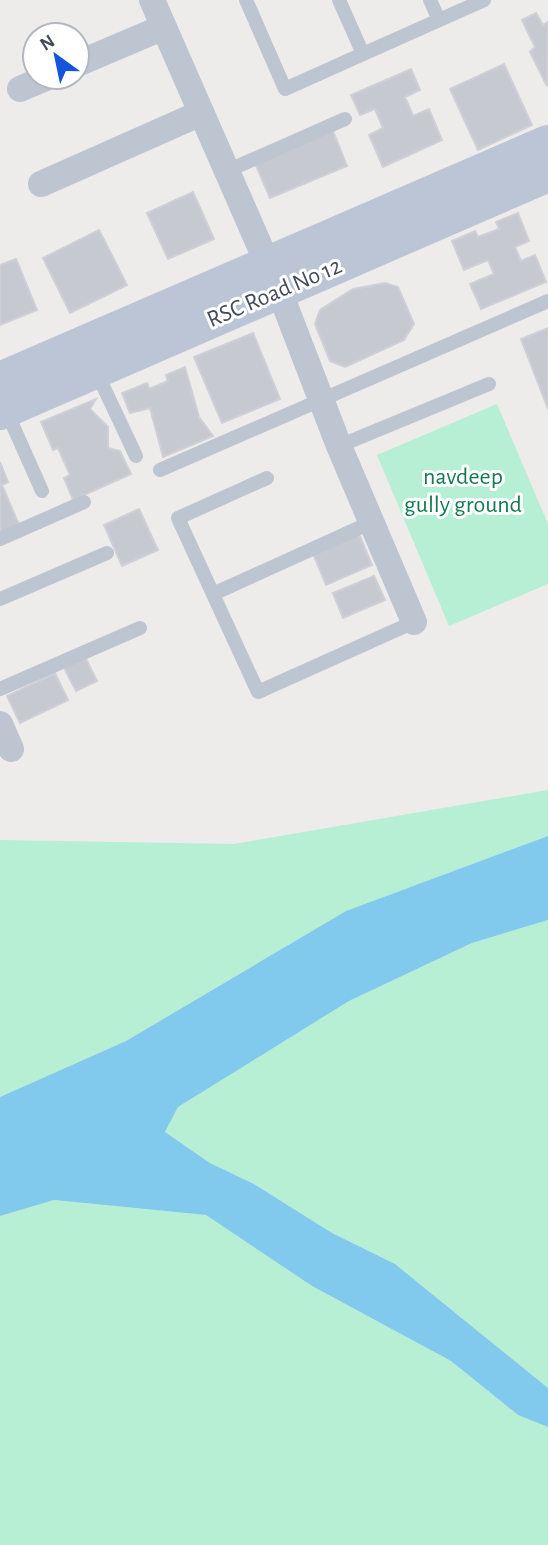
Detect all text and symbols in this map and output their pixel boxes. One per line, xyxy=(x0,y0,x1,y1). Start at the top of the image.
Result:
north arrow xyxy=(21,21,91,91)
text: N xyxy=(37,31,58,55)
street label: RSC Road No 12 xyxy=(204,254,345,332)
park label: navdeep gully ground xyxy=(404,465,522,517)

